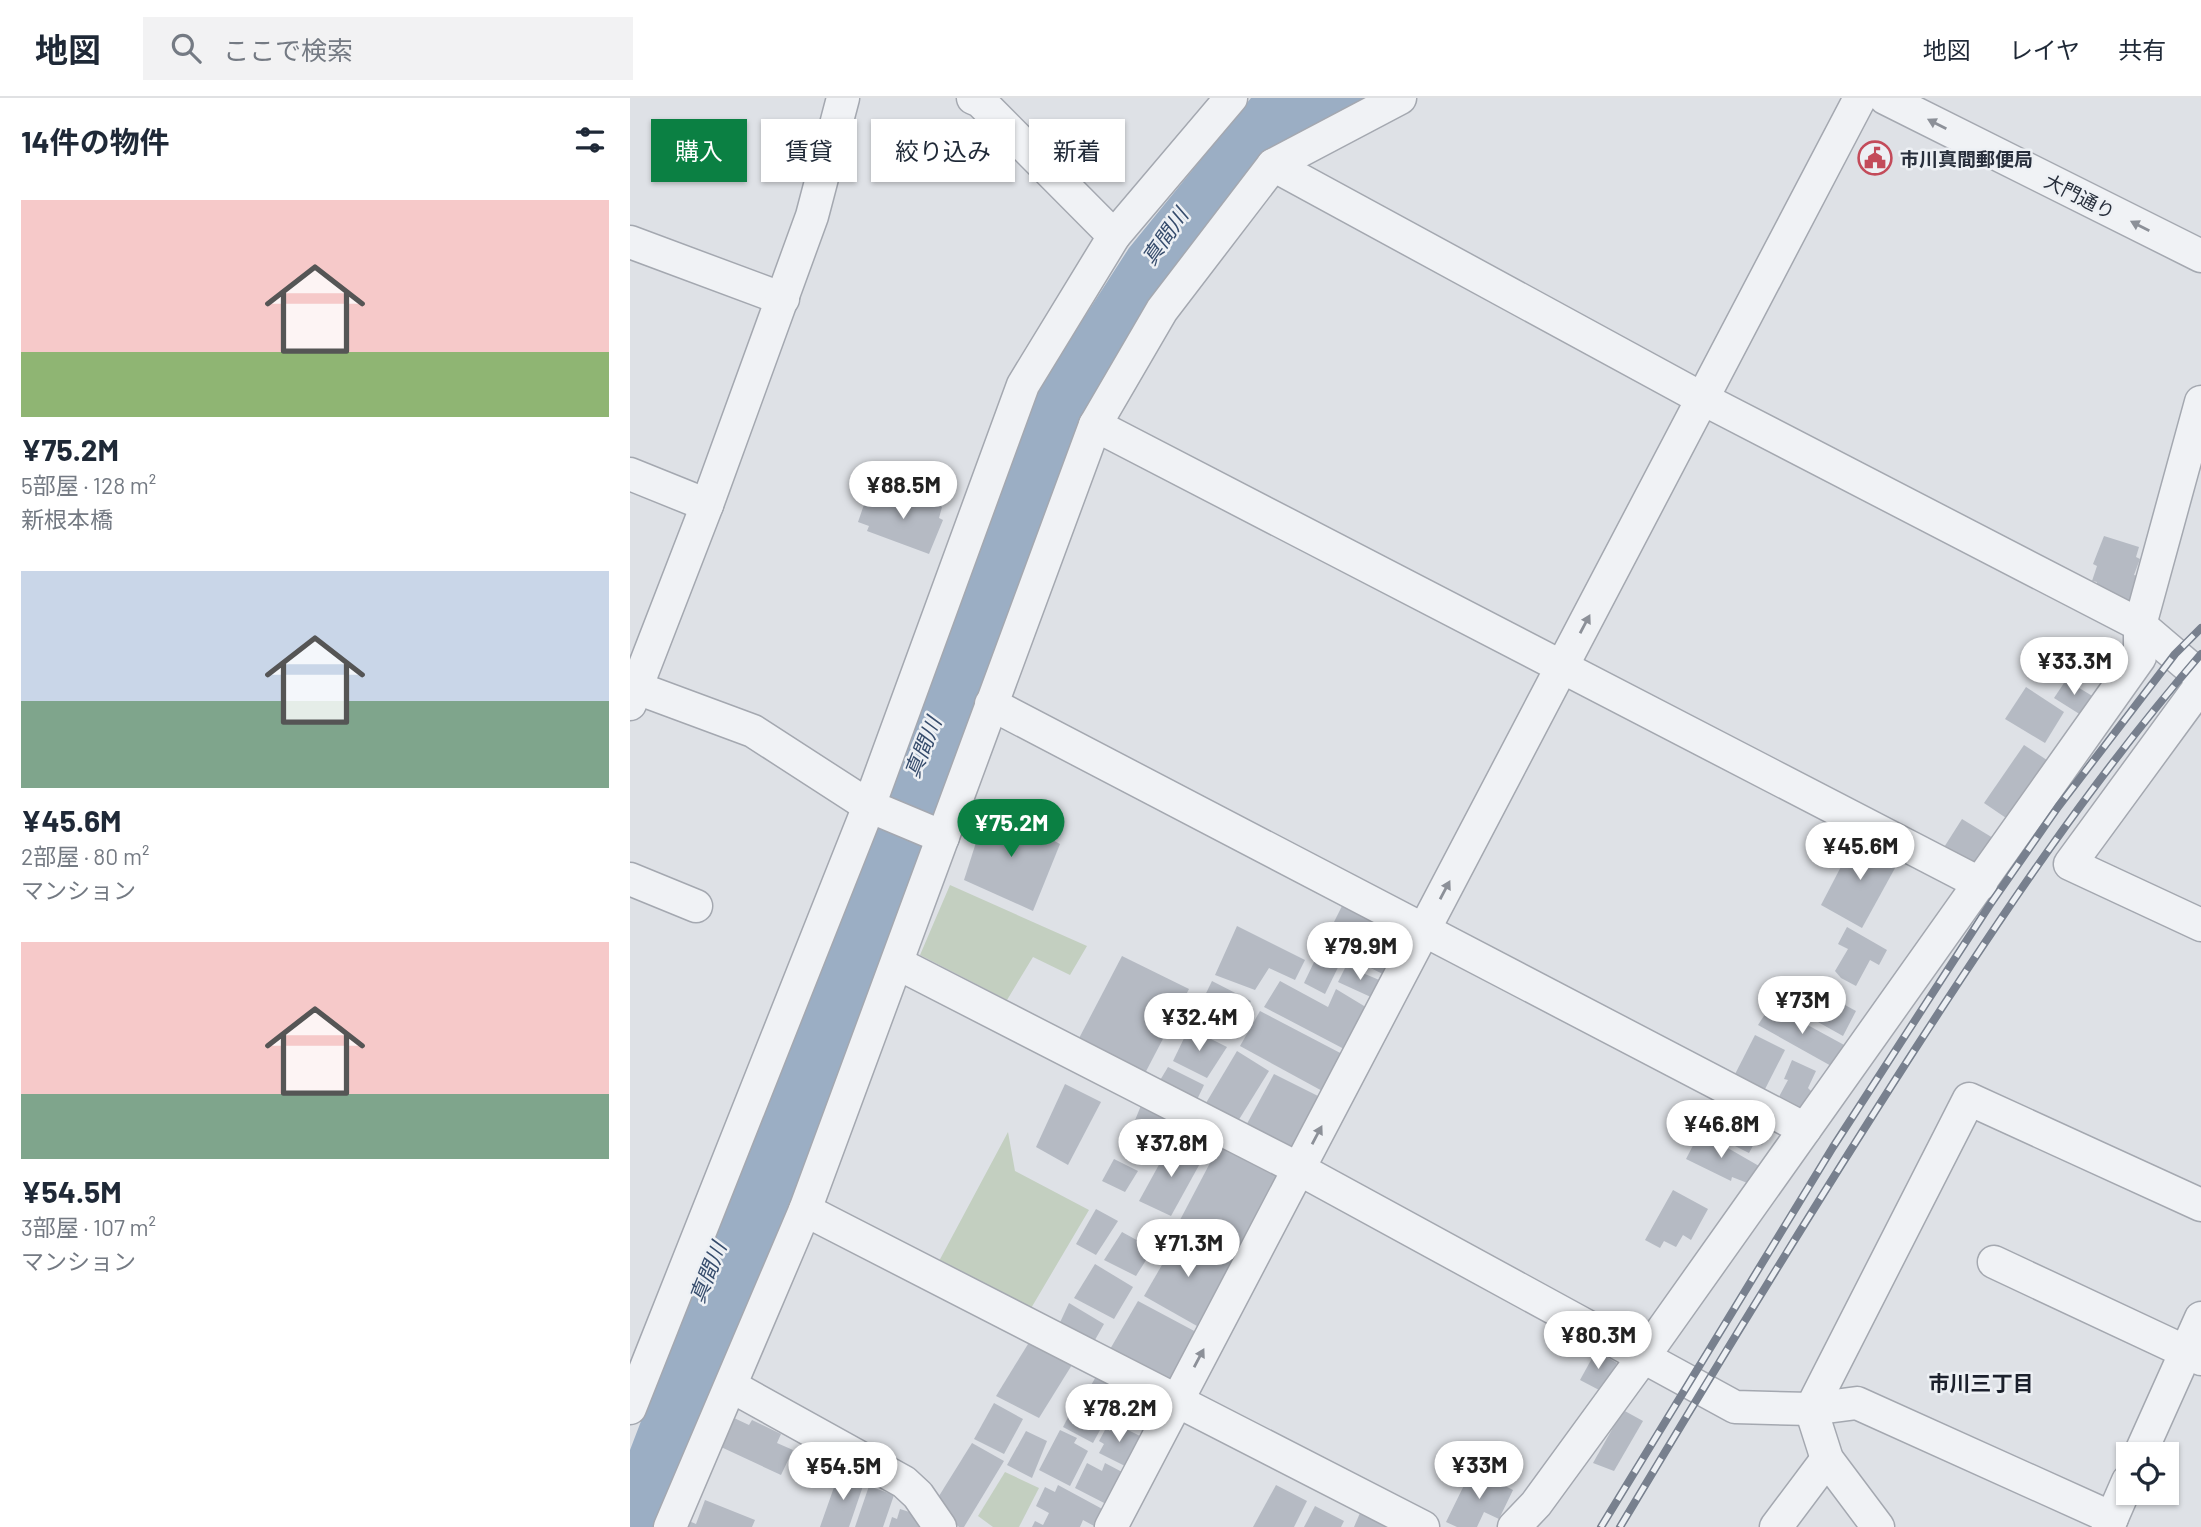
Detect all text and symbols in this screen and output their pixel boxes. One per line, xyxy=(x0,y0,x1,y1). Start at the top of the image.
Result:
search box xyxy=(143,17,633,80)
text: 地図 xyxy=(35,29,101,69)
icon: search xyxy=(167,29,205,67)
text: ここで検索 xyxy=(223,34,353,65)
text: 地図 xyxy=(1923,35,1971,64)
text: レイヤ xyxy=(2009,35,2080,64)
text: 共有 xyxy=(2118,35,2166,64)
one-way arrow xyxy=(1927,118,1947,129)
chip: 購入 xyxy=(651,119,747,182)
chip: 賃貸 xyxy=(761,119,857,182)
chip: 絞り込み xyxy=(871,119,1015,182)
chip: 新着 xyxy=(1029,119,1125,182)
icon: filters xyxy=(571,121,609,159)
text: 14件の物件 xyxy=(21,123,170,159)
public building icon: 市川真間郵便局 xyxy=(1856,139,1894,177)
place label: 市川真間郵便局 xyxy=(1900,147,2033,170)
street label: 大門通り xyxy=(2041,168,2119,224)
water label: 真間川 xyxy=(1136,201,1193,269)
one-way arrow xyxy=(2130,220,2150,231)
icon: home xyxy=(252,246,378,372)
text: ¥75.2M xyxy=(21,431,119,467)
pin: ¥88.5M xyxy=(846,462,960,521)
text: ¥88.5M xyxy=(865,470,941,498)
text: 5部屋 · 128 m² xyxy=(21,471,156,499)
text: 新根本橋 xyxy=(21,505,113,533)
one-way arrow xyxy=(1579,614,1591,633)
icon: home xyxy=(252,617,378,743)
pin: ¥33.3M xyxy=(2017,638,2131,697)
text: ¥33.3M xyxy=(2036,646,2112,674)
water label: 真間川 xyxy=(899,711,946,781)
pin: ¥75.2M xyxy=(954,800,1068,859)
text: ¥45.6M xyxy=(21,802,122,838)
text: ¥75.2M xyxy=(973,808,1049,836)
pin: ¥45.6M xyxy=(1803,822,1917,882)
text: ¥45.6M xyxy=(1821,831,1899,859)
text: 2部屋 · 80 m² xyxy=(21,842,149,870)
text: マンション xyxy=(21,876,136,904)
one-way arrow xyxy=(1439,880,1451,900)
pin: ¥79.9M xyxy=(1303,922,1417,982)
text: ¥79.9M xyxy=(1323,931,1397,959)
pin: ¥73M xyxy=(1761,976,1843,1036)
text: ¥73M xyxy=(1774,985,1830,1013)
icon: home xyxy=(252,988,378,1114)
pin: ¥32.4M xyxy=(1142,993,1256,1053)
text: ¥32.4M xyxy=(1160,1002,1238,1030)
pin: ¥46.8M xyxy=(1664,1100,1778,1160)
text: ¥46.8M xyxy=(1682,1109,1760,1137)
pin: ¥37.8M xyxy=(1114,1119,1228,1179)
one-way arrow xyxy=(1311,1125,1323,1145)
text: ¥37.8M xyxy=(1134,1128,1208,1156)
text: ¥54.5M xyxy=(21,1173,122,1209)
text: 3部屋 · 107 m² xyxy=(21,1213,156,1241)
pin: ¥71.3M xyxy=(1131,1220,1245,1279)
text: ¥71.3M xyxy=(1153,1228,1223,1256)
water label: 真間川 xyxy=(684,1236,731,1306)
text: マンション xyxy=(21,1247,136,1275)
pin: ¥80.3M xyxy=(1541,1312,1655,1371)
text: ¥80.3M xyxy=(1560,1320,1636,1348)
one-way arrow xyxy=(1194,1348,1205,1368)
district label: 市川三丁目 xyxy=(1929,1370,2034,1395)
pin: ¥78.2M xyxy=(1062,1384,1176,1444)
text: ¥78.2M xyxy=(1081,1393,1157,1421)
pin: ¥54.5M xyxy=(786,1442,900,1502)
pin: ¥33M xyxy=(1438,1442,1520,1501)
map controls xyxy=(2116,1442,2179,1505)
button: locate xyxy=(2116,1442,2179,1505)
text: ¥33M xyxy=(1450,1450,1508,1478)
text: ¥54.5M xyxy=(804,1451,882,1479)

